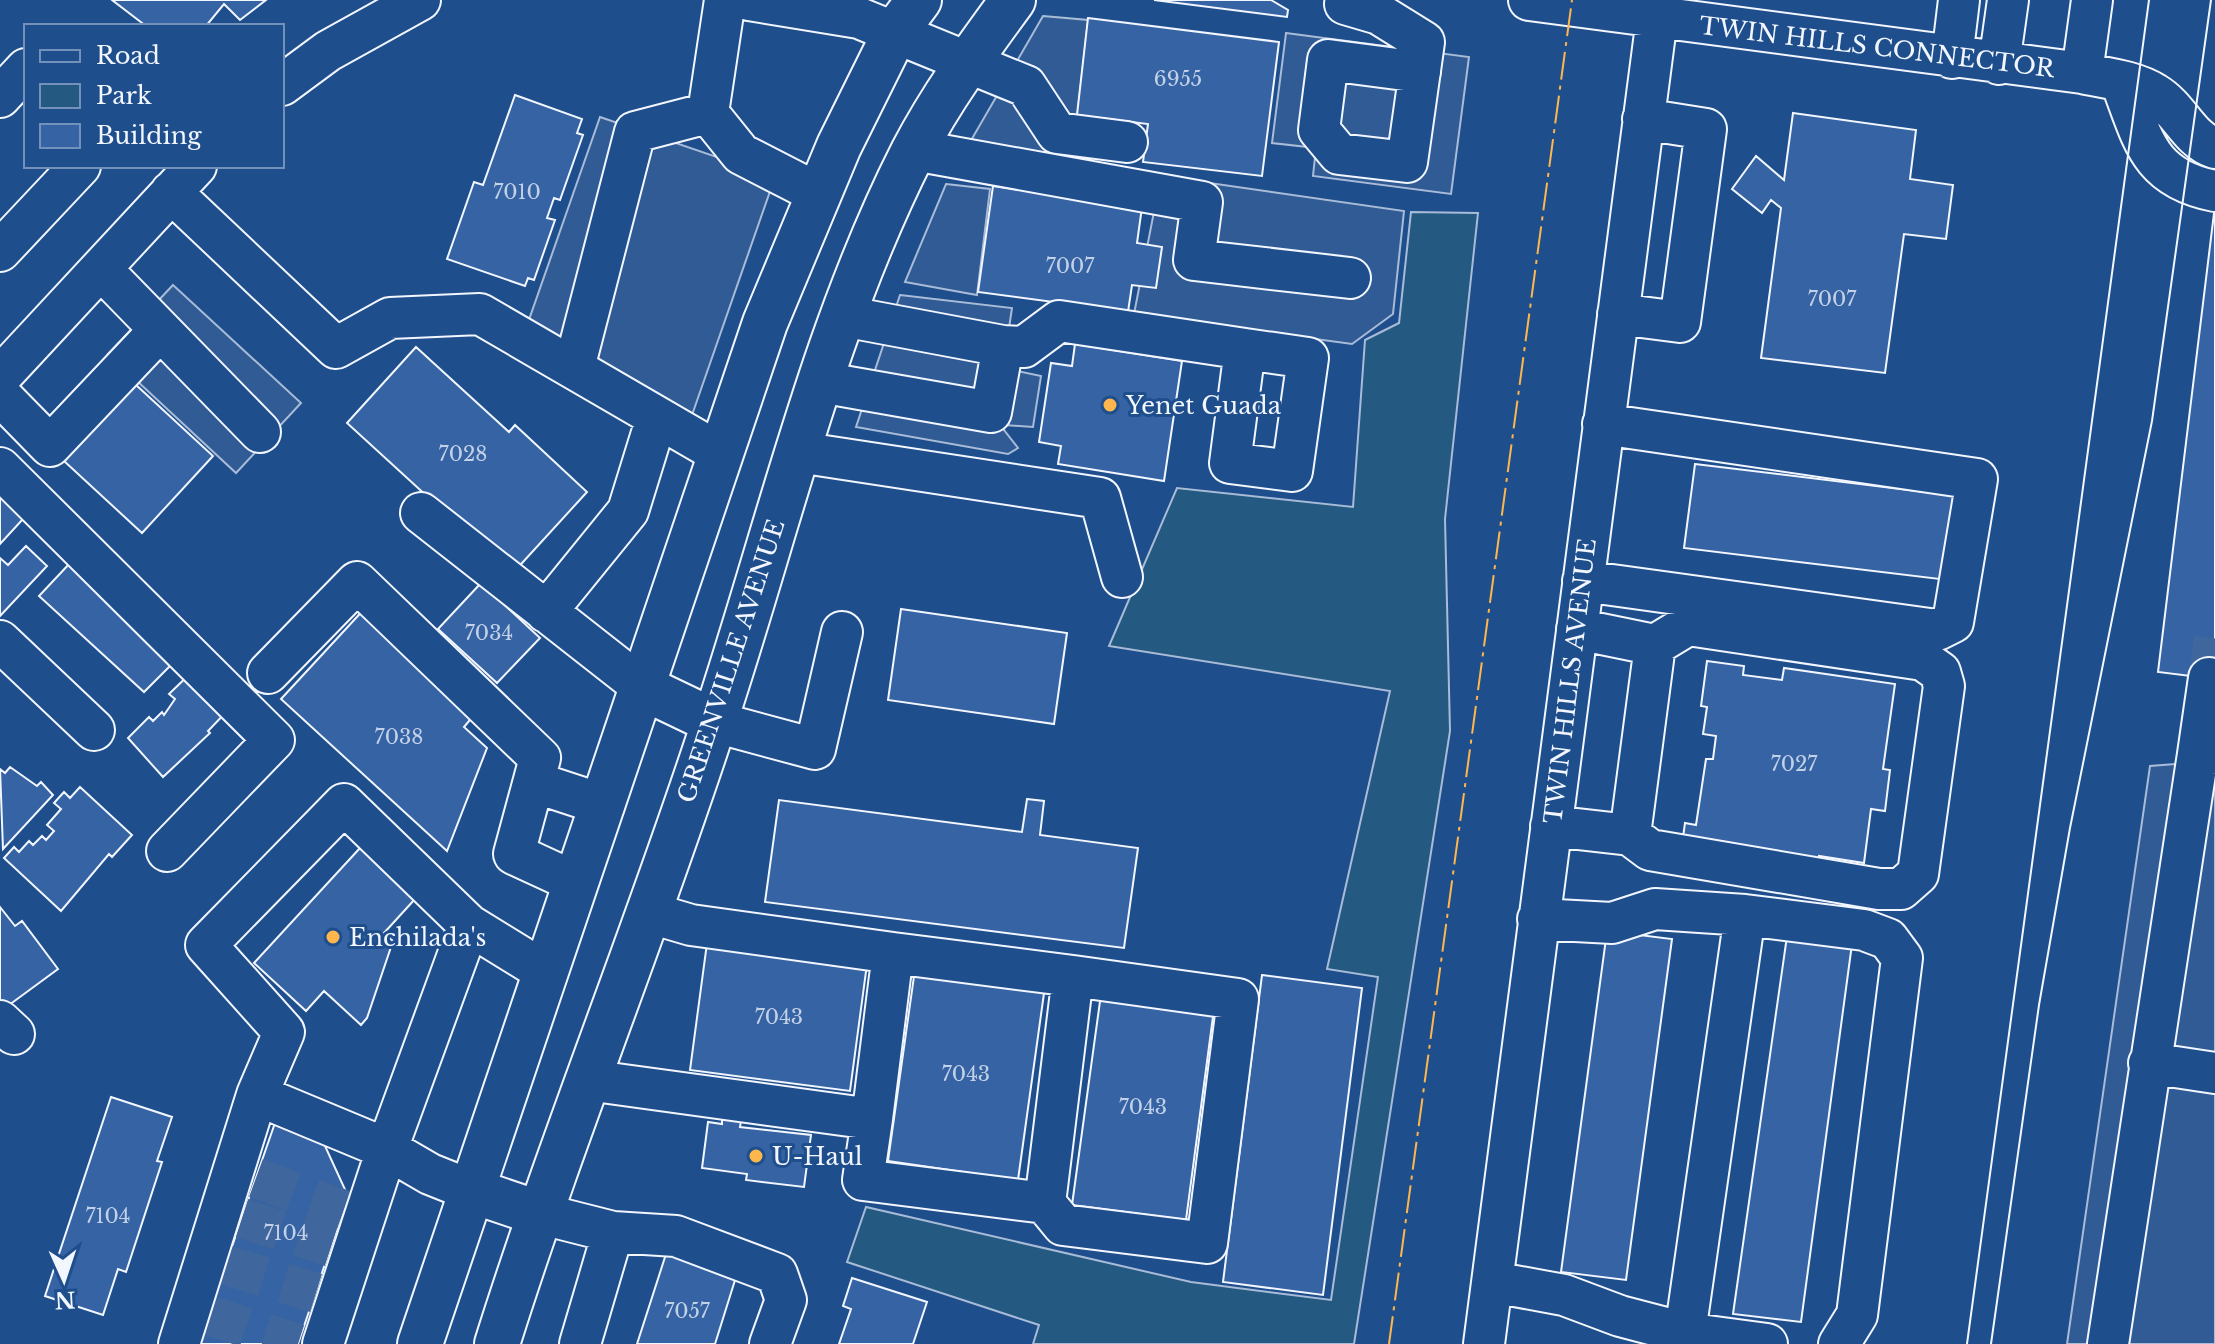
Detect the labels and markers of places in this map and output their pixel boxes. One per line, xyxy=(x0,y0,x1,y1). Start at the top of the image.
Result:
place label: Yenet Guada xyxy=(1125,391,1282,420)
marker: Yenet Guada xyxy=(1101,396,1119,414)
place label: Enchilada's xyxy=(349,923,486,952)
marker: Enchilada's xyxy=(324,928,342,946)
place label: U-Haul xyxy=(772,1142,863,1171)
marker: U-Haul xyxy=(747,1147,765,1165)

